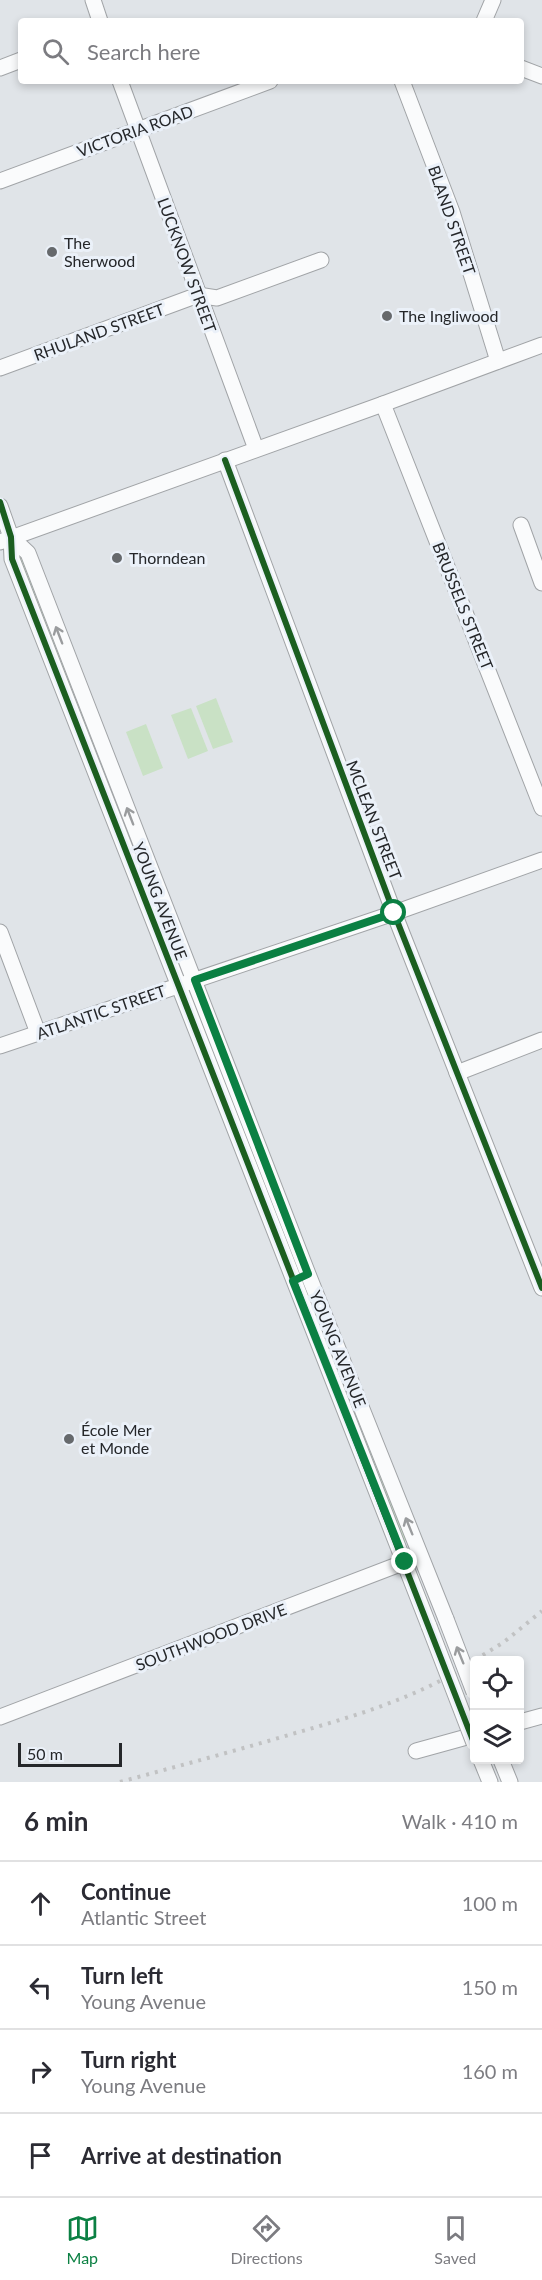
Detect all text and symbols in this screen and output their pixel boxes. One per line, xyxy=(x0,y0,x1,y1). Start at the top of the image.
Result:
search box xyxy=(18,18,524,84)
icon: search xyxy=(39,35,72,68)
text: Search here xyxy=(87,38,200,65)
street label: VICTORIA ROAD xyxy=(74,101,195,160)
street label: BLAND STREET xyxy=(425,163,480,277)
street label: LUCKNOW STREET xyxy=(154,195,221,335)
place label: The Sherwood xyxy=(64,233,135,270)
marker: The Sherwood xyxy=(45,245,59,259)
street label: RHULAND STREET xyxy=(31,299,167,364)
place label: The Ingliwood xyxy=(399,306,499,325)
marker: The Ingliwood xyxy=(380,309,394,323)
street label: BRUSSELS STREET xyxy=(429,539,498,673)
place label: Thorndean xyxy=(129,548,205,567)
marker: Thorndean xyxy=(110,551,124,565)
one-way arrow xyxy=(53,626,64,644)
street label: MCLEAN STREET xyxy=(343,757,406,883)
one-way arrow xyxy=(124,808,135,826)
street label: YOUNG AVENUE xyxy=(129,839,192,962)
route start xyxy=(380,899,406,925)
street label: ATLANTIC STREET xyxy=(34,980,168,1043)
street label: YOUNG AVENUE xyxy=(306,1287,371,1410)
place label: École Mer et Monde xyxy=(81,1420,152,1457)
marker: École Mer et Monde xyxy=(62,1432,76,1446)
one-way arrow xyxy=(403,1517,414,1535)
route end xyxy=(391,1548,417,1574)
street label: SOUTHWOOD DRIVE xyxy=(133,1599,289,1674)
one-way arrow xyxy=(454,1647,465,1665)
map controls xyxy=(470,1656,524,1764)
button: locate xyxy=(470,1656,524,1710)
button: layers xyxy=(470,1710,524,1764)
scale bar xyxy=(18,1740,122,1768)
text: 50 m xyxy=(27,1744,63,1763)
text: 6 min xyxy=(24,1805,88,1837)
text: Walk · 410 m xyxy=(402,1809,518,1833)
text: Continue xyxy=(81,1878,171,1905)
icon: ahead xyxy=(24,1887,57,1920)
text: 100 m xyxy=(462,1891,518,1915)
text: Atlantic Street xyxy=(81,1905,206,1929)
text: Turn left xyxy=(81,1962,163,1989)
icon: left xyxy=(24,1971,57,2004)
text: 150 m xyxy=(462,1975,518,1999)
text: Young Avenue xyxy=(81,1989,206,2013)
text: Turn right xyxy=(81,2046,176,2073)
icon: right xyxy=(24,2055,57,2088)
text: 160 m xyxy=(462,2059,518,2083)
text: Young Avenue xyxy=(81,2073,206,2097)
icon: arrive xyxy=(24,2139,57,2172)
text: Arrive at destination xyxy=(81,2142,282,2169)
tab: Map xyxy=(66,2212,99,2267)
tab: Directions xyxy=(230,2212,303,2267)
tab: Saved xyxy=(434,2212,476,2267)

